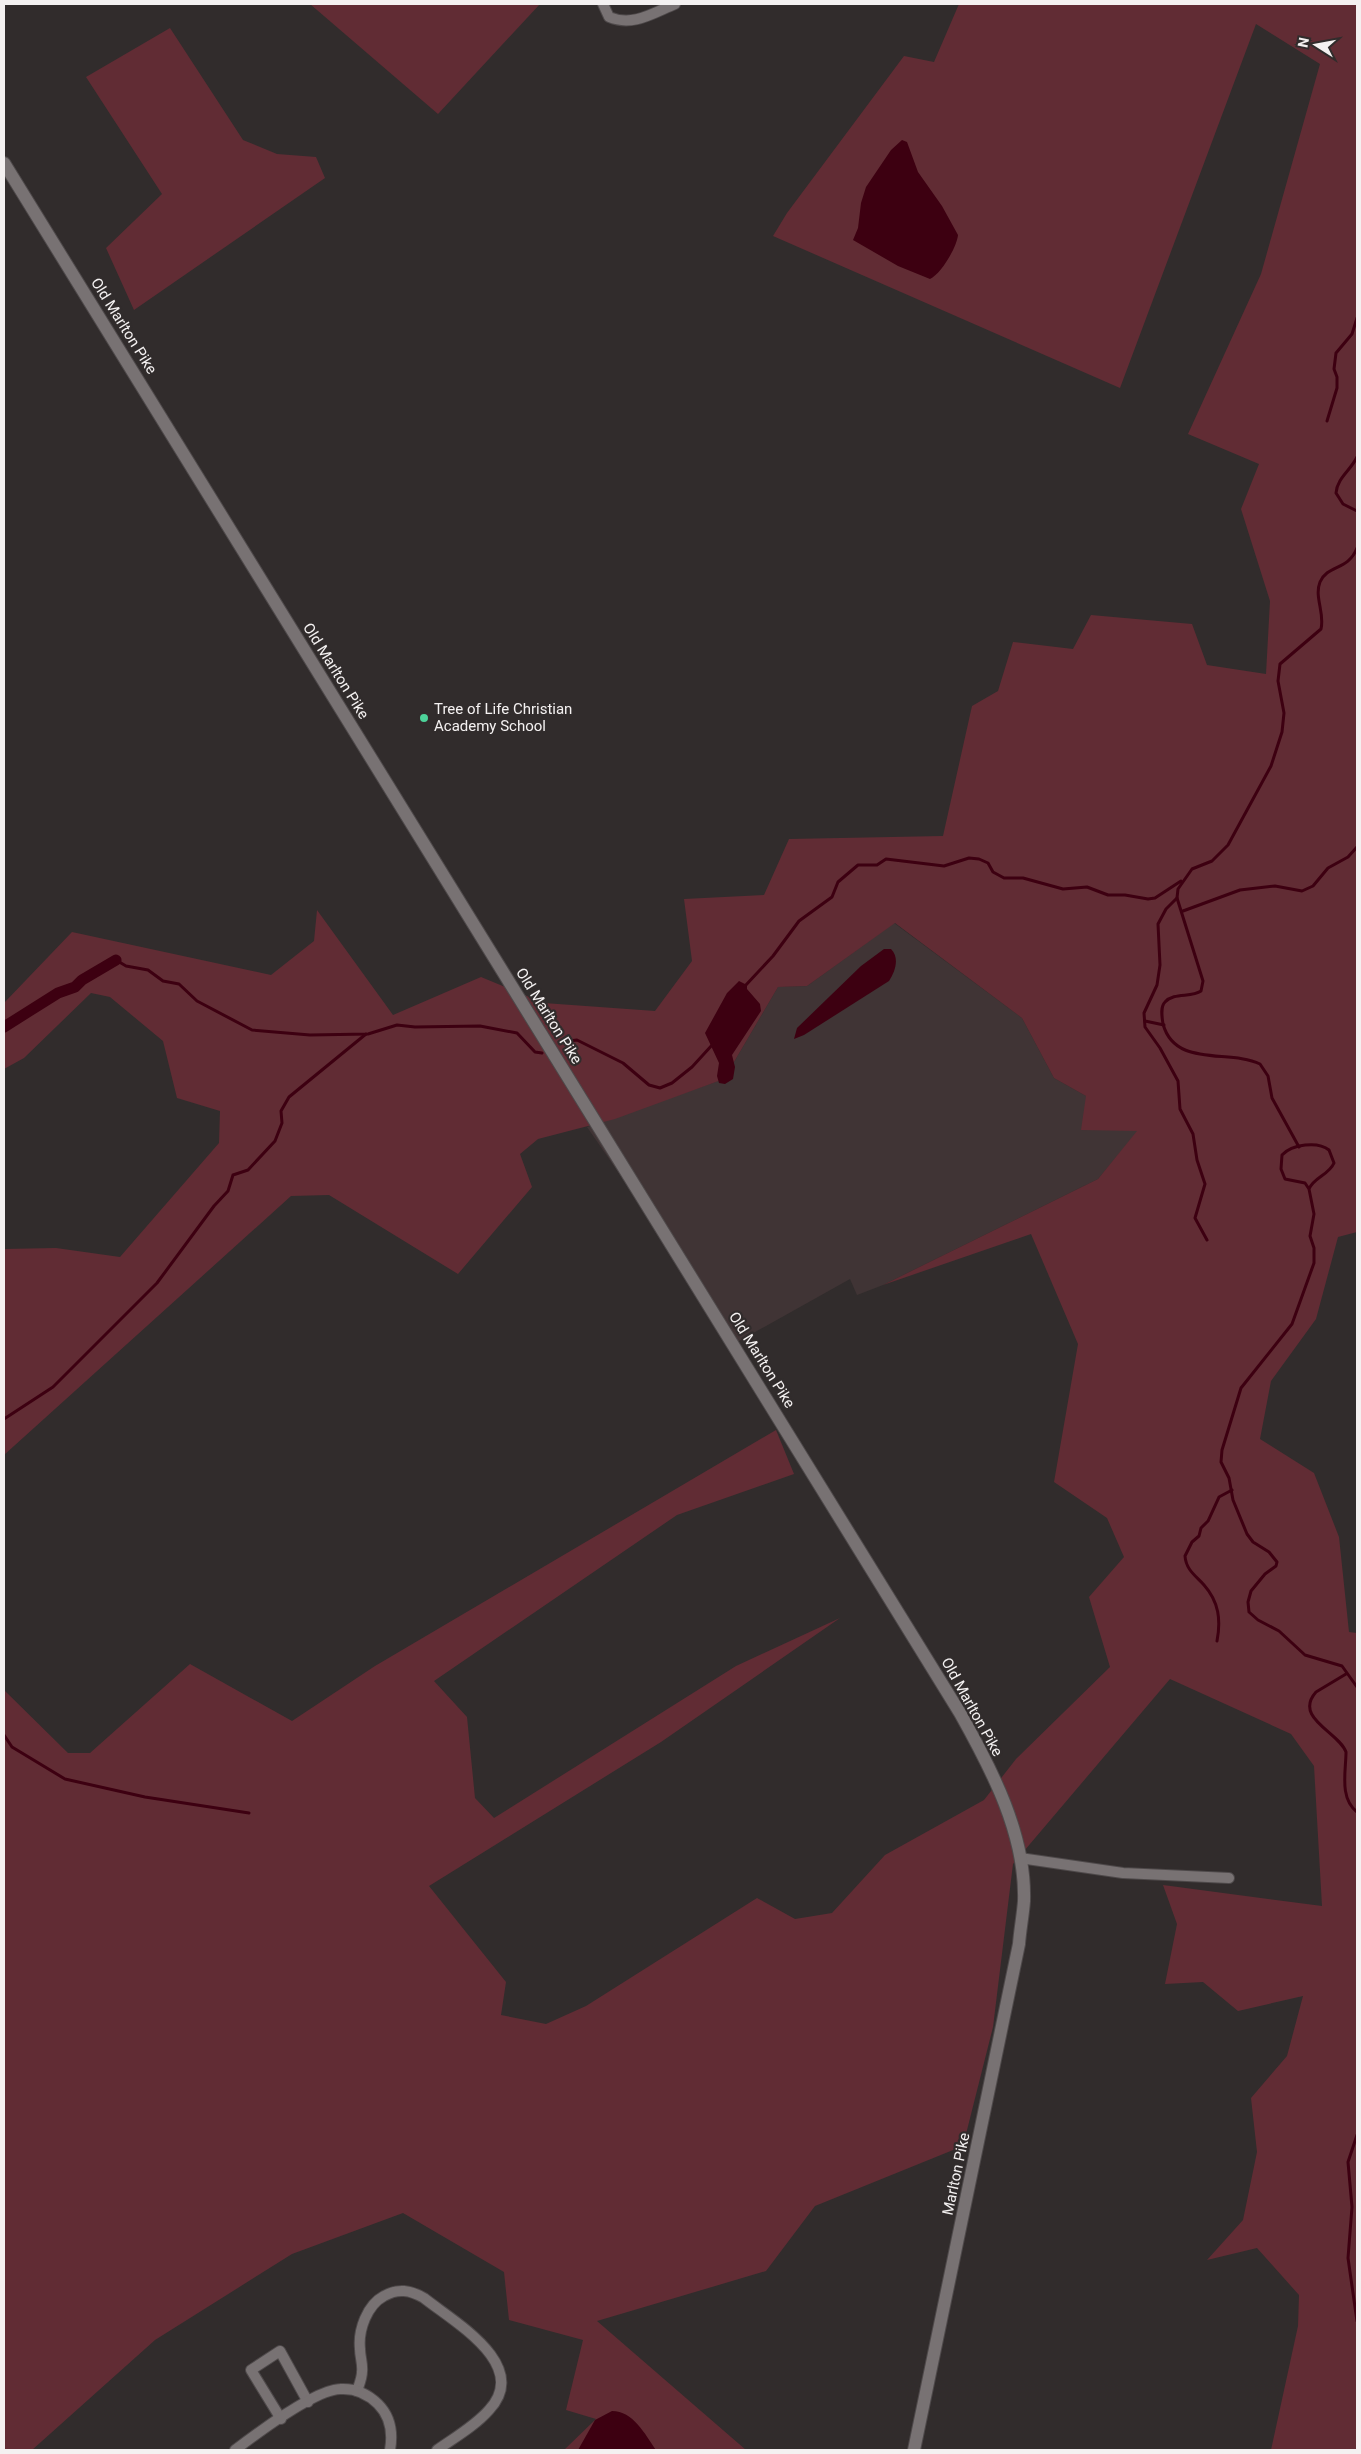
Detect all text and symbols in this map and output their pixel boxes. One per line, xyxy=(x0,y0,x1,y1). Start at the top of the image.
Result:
north arrow xyxy=(1291,20,1341,70)
text: N xyxy=(1294,36,1312,49)
street label: Old Marlton Pike xyxy=(87,275,161,377)
street label: Old Marlton Pike xyxy=(299,620,373,722)
place label: Tree of Life Christian Academy School xyxy=(434,700,572,735)
marker: Tree of Life Christian Academy School xyxy=(418,712,430,724)
street label: Old Marlton Pike xyxy=(512,965,586,1067)
street label: Old Marlton Pike xyxy=(725,1309,799,1411)
street label: Old Marlton Pike xyxy=(937,1655,1007,1759)
street label: Marlton Pike xyxy=(938,2131,974,2217)

